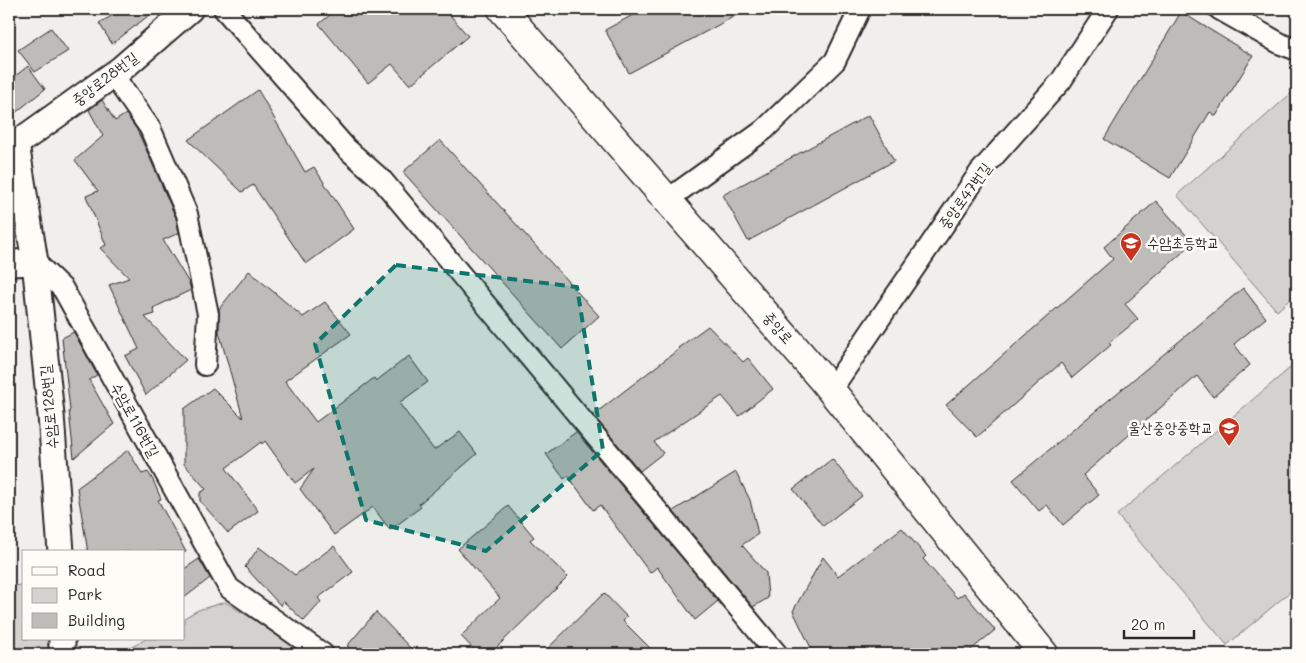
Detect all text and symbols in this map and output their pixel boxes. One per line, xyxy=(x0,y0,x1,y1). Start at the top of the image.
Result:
street label: 중앙로28번길 xyxy=(67,47,141,110)
street label: 중앙로47번길 xyxy=(933,158,995,233)
school or university icon: 수암초등학교 xyxy=(1119,231,1143,262)
place label: 수암초등학교 xyxy=(1147,232,1219,252)
street label: 중앙로 xyxy=(759,307,798,348)
street label: 수암로128번길 xyxy=(34,364,62,450)
street label: 수암로116번길 xyxy=(107,378,165,461)
school or university icon: 울산중앙중학교 xyxy=(1217,416,1241,447)
place label: 울산중앙중학교 xyxy=(1129,417,1213,437)
legend xyxy=(22,550,185,640)
text: Road xyxy=(68,560,105,580)
text: Park xyxy=(68,584,102,604)
scale bar xyxy=(1124,608,1194,640)
text: Building xyxy=(68,610,125,630)
text: 20 m xyxy=(1131,614,1165,634)

